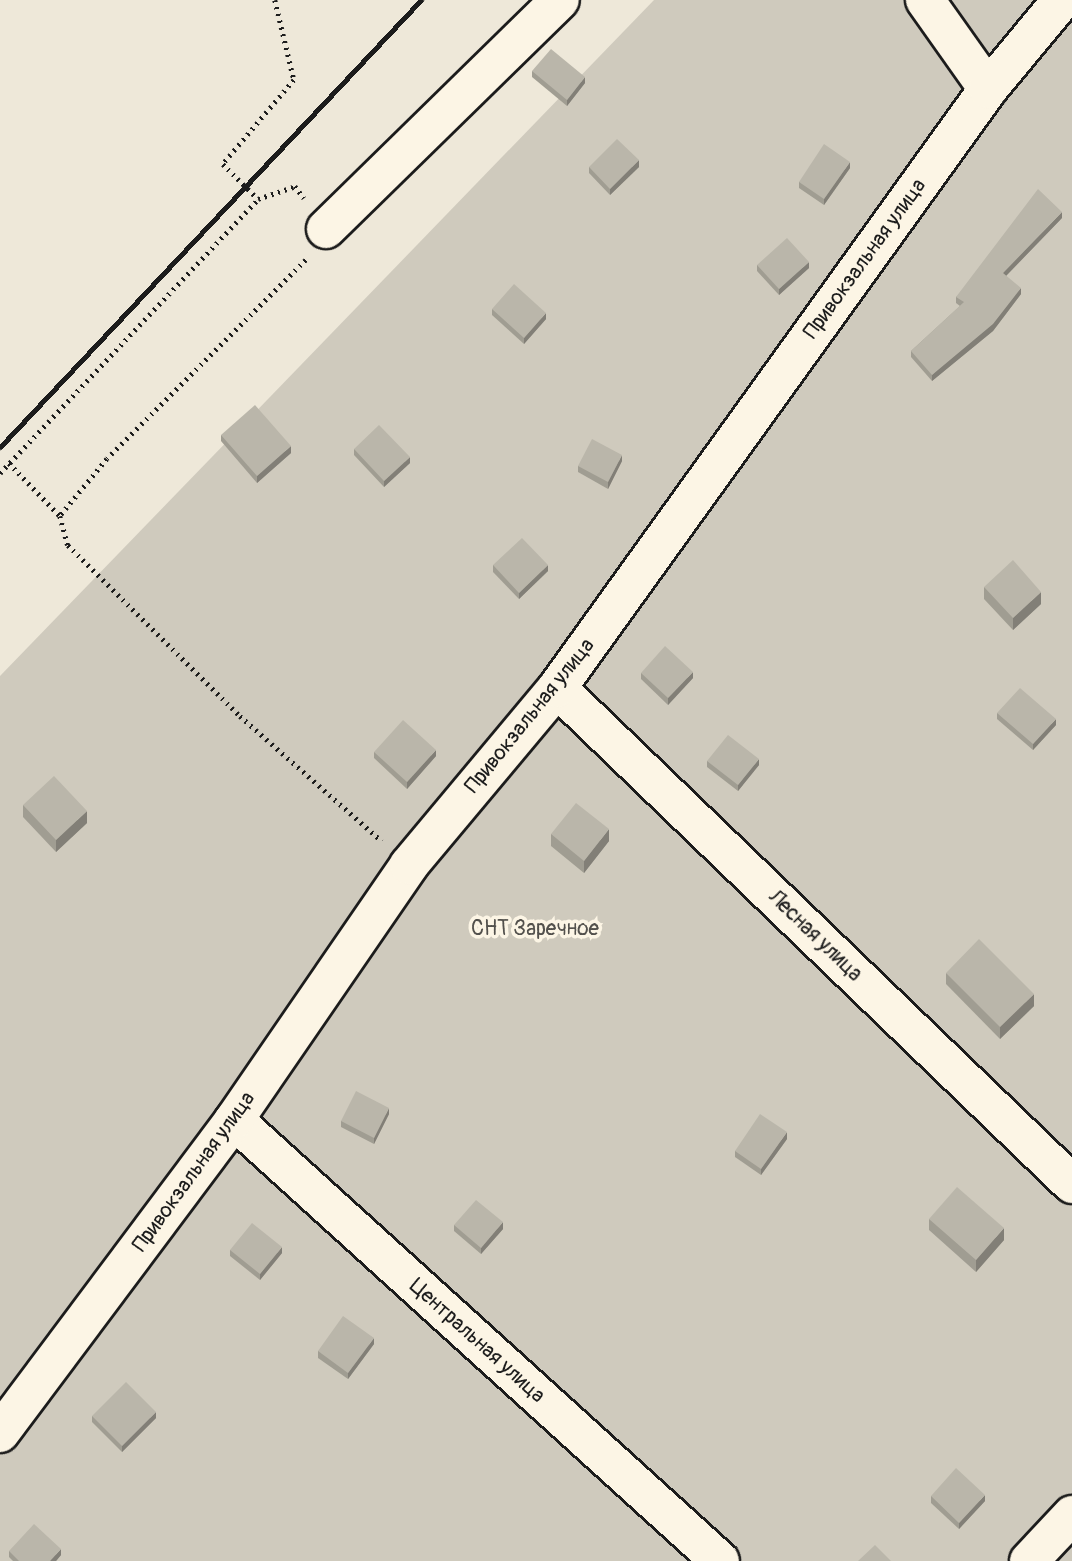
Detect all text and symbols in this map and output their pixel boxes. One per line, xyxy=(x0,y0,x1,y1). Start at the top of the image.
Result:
street label: Привокзальная улица xyxy=(798,174,932,344)
street label: Привокзальная улица xyxy=(460,634,600,798)
street label: Лесная улица xyxy=(763,885,867,987)
park label: СНТ Заречное xyxy=(471,916,599,942)
street label: Привокзальная улица xyxy=(127,1087,261,1257)
street label: Центральная улица xyxy=(404,1274,550,1408)

